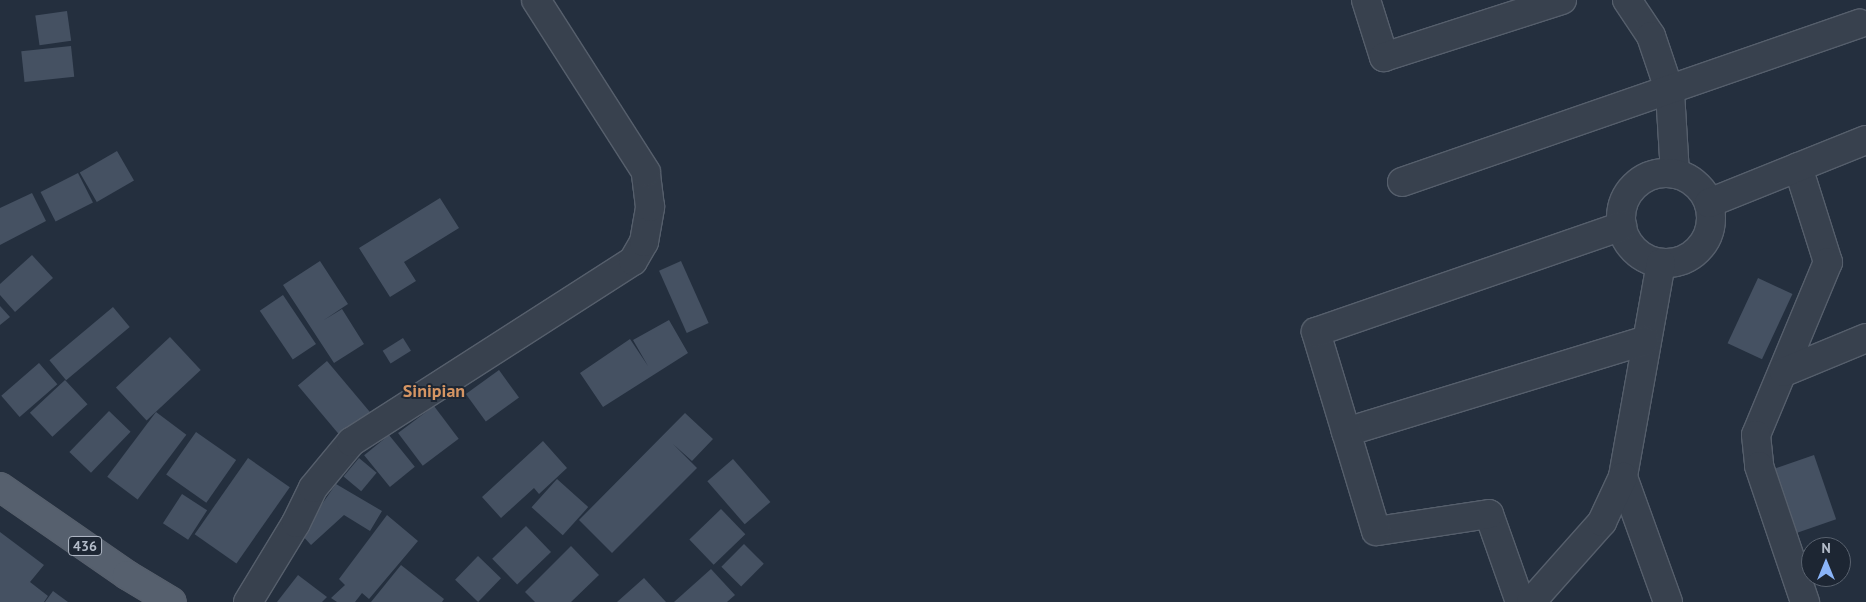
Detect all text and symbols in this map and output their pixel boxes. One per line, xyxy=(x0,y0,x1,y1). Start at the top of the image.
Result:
district label: Sinipian xyxy=(403,380,465,402)
road number: 436 xyxy=(68,534,102,558)
north arrow xyxy=(1801,537,1851,587)
text: N xyxy=(1821,539,1831,557)

